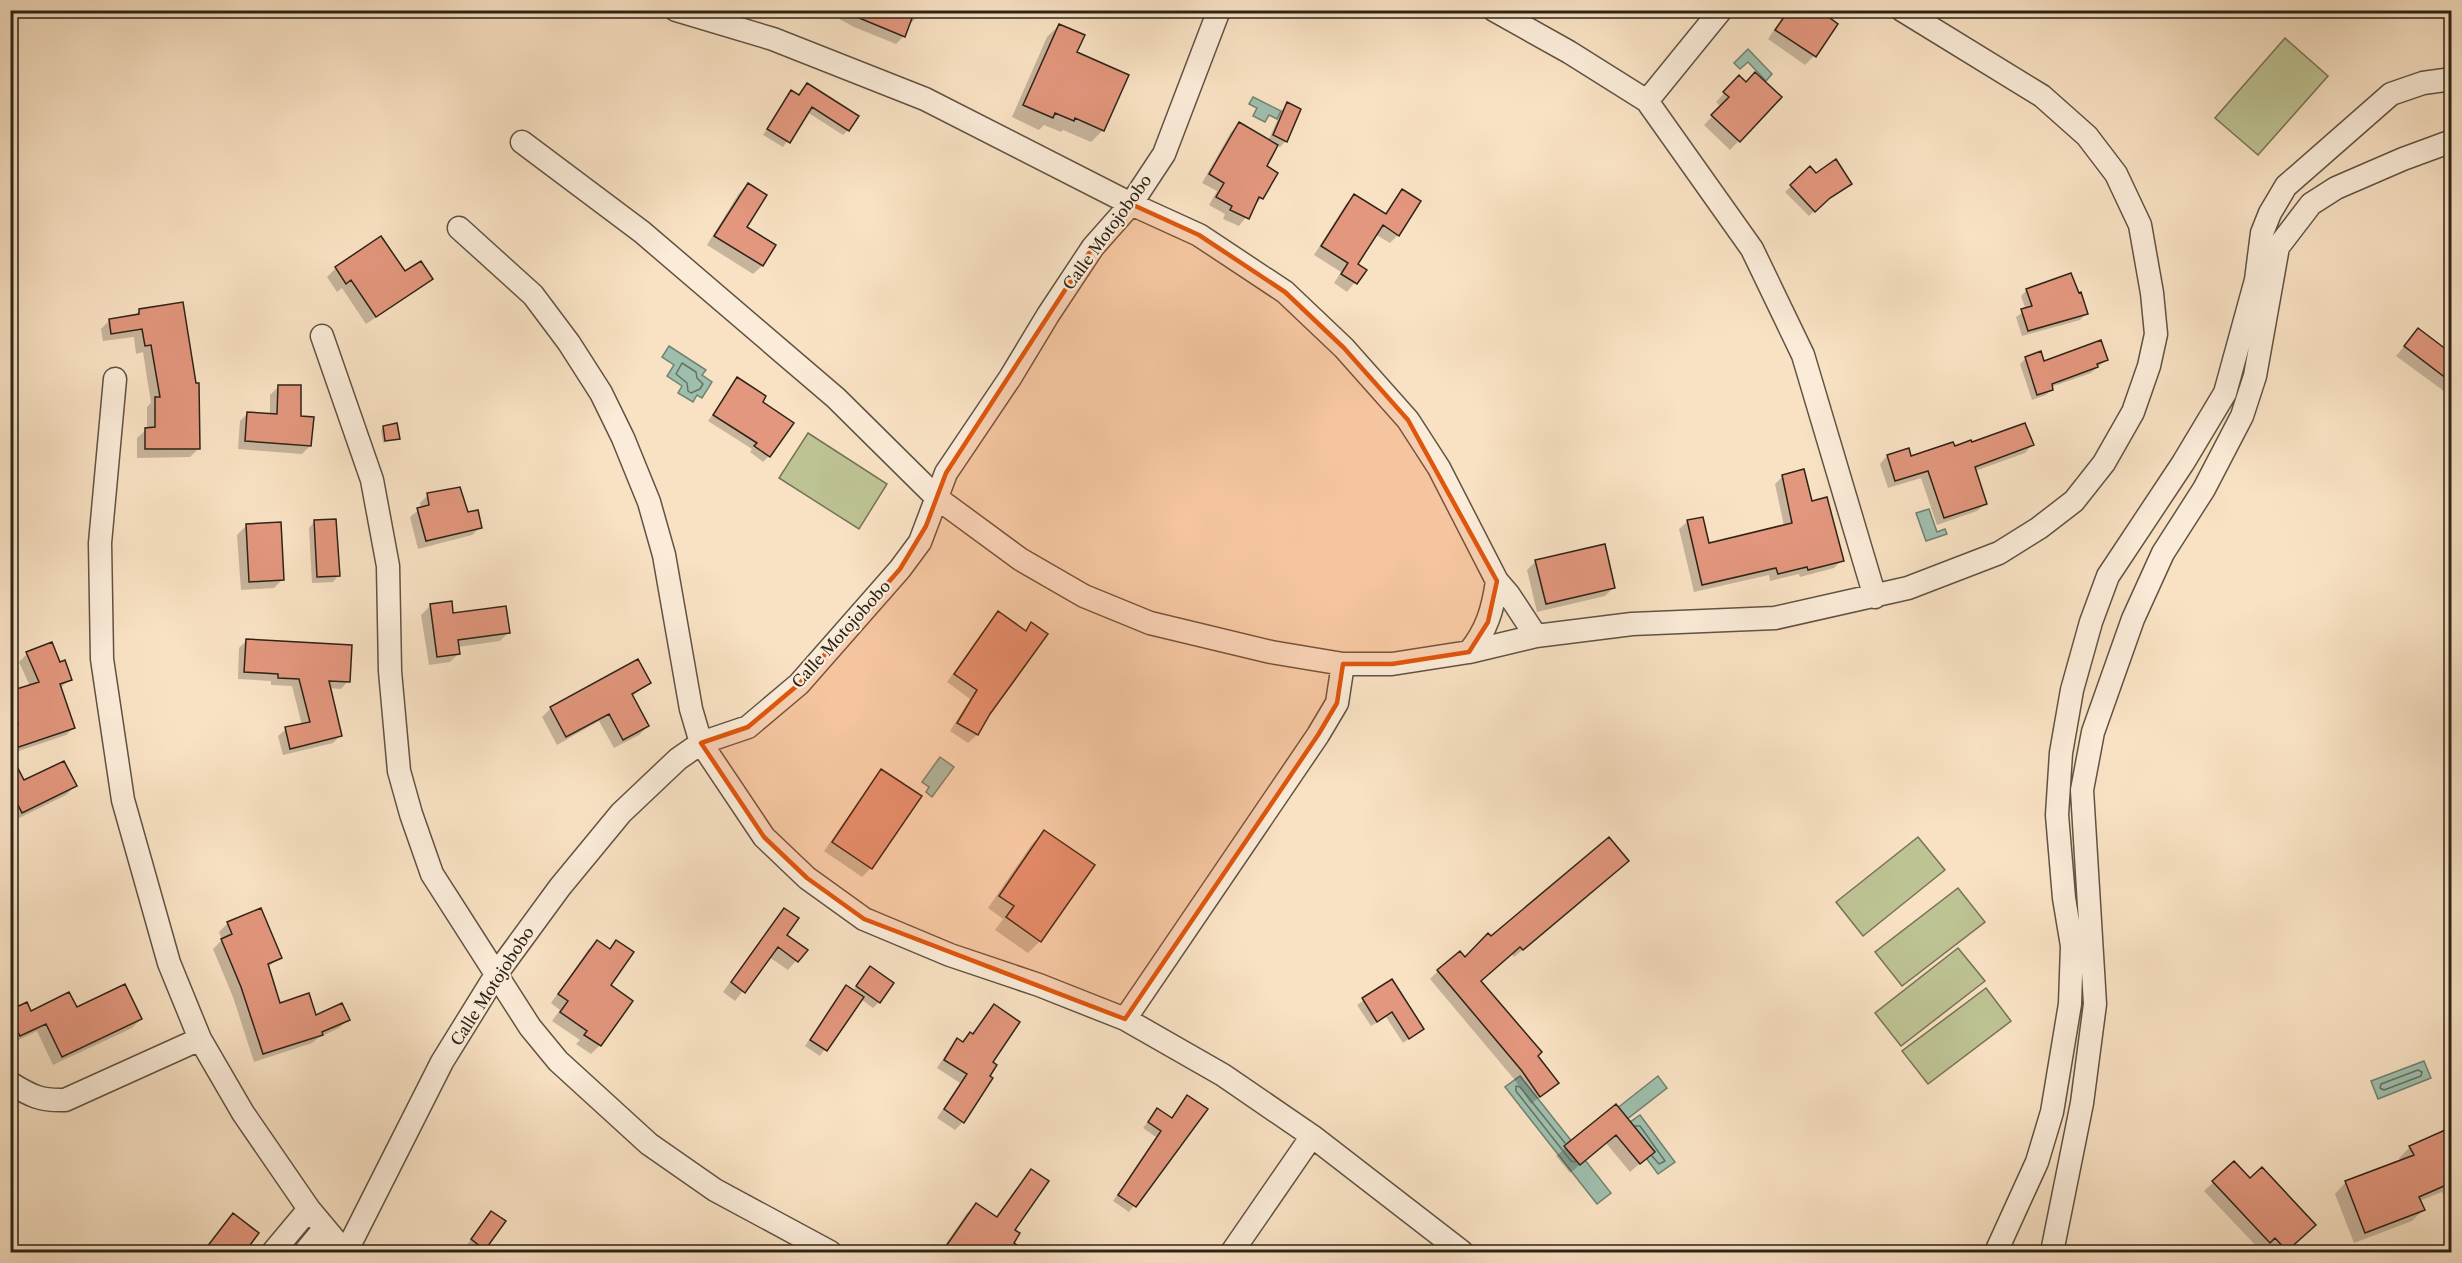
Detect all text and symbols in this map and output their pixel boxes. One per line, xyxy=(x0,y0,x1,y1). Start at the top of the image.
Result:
street label: Calle Motojobobo xyxy=(1058,170,1156,294)
street label: Calle Motojobobo xyxy=(787,576,895,692)
street label: Calle Motojobobo xyxy=(446,923,538,1049)

